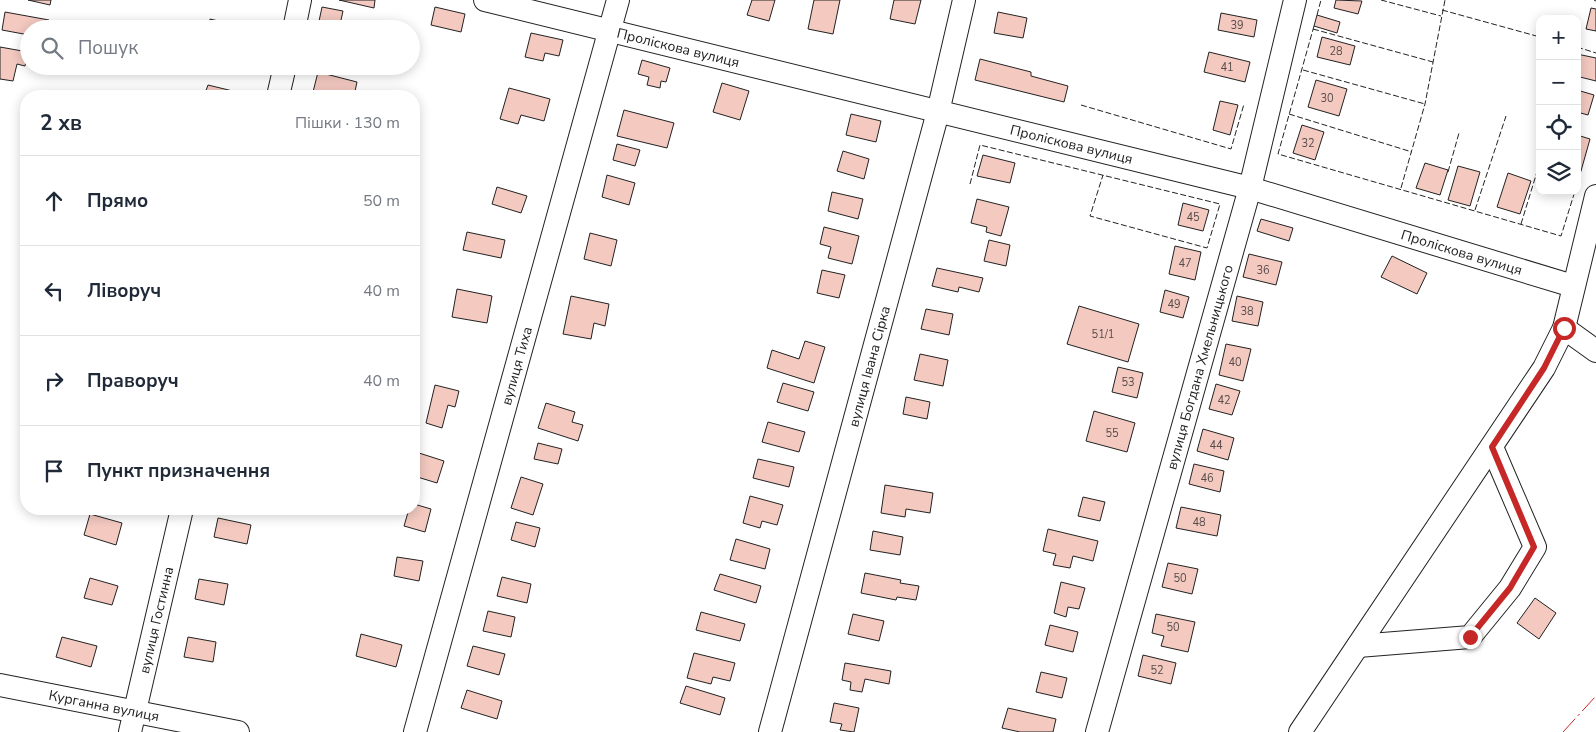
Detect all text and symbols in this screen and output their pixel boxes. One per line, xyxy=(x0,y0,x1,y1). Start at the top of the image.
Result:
map controls xyxy=(1536,15,1581,195)
button: + xyxy=(1536,15,1581,60)
house number: 39 xyxy=(1230,18,1244,33)
search box xyxy=(20,20,420,75)
street label: Проліскова вулиця xyxy=(615,23,742,72)
icon: search xyxy=(38,34,66,62)
text: Пошук xyxy=(78,35,138,61)
house number: 28 xyxy=(1329,44,1343,59)
house number: 41 xyxy=(1220,60,1234,75)
button: − xyxy=(1536,60,1581,105)
house number: 30 xyxy=(1320,91,1334,106)
button: locate xyxy=(1536,105,1581,150)
text: 2 хв xyxy=(40,109,82,137)
text: Пішки · 130 m xyxy=(295,112,400,134)
street label: Проліскова вулиця xyxy=(1008,120,1135,168)
house number: 32 xyxy=(1301,136,1315,151)
button: layers xyxy=(1536,150,1581,195)
icon: ahead xyxy=(40,187,68,215)
text: Прямо xyxy=(87,188,148,214)
text: 50 m xyxy=(363,190,400,212)
house number: 45 xyxy=(1186,210,1200,225)
street label: Проліскова вулиця xyxy=(1399,225,1525,280)
house number: 47 xyxy=(1178,256,1192,271)
street label: вулиця Богдана Хмельницького xyxy=(1162,262,1237,472)
house number: 36 xyxy=(1256,263,1270,278)
icon: left xyxy=(40,277,68,305)
text: Ліворуч xyxy=(87,278,161,304)
text: 40 m xyxy=(363,280,400,302)
house number: 49 xyxy=(1167,297,1181,312)
street label: вулиця Івана Сірка xyxy=(844,304,895,429)
house number: 38 xyxy=(1240,304,1254,319)
route start xyxy=(1553,317,1576,340)
street label: вулиця Тиха xyxy=(497,324,537,407)
house number: 51/1 xyxy=(1092,327,1114,342)
house number: 40 xyxy=(1228,355,1242,370)
icon: right xyxy=(40,367,68,395)
text: Праворуч xyxy=(87,368,179,394)
text: 40 m xyxy=(363,370,400,392)
house number: 53 xyxy=(1121,375,1135,390)
house number: 42 xyxy=(1217,393,1231,408)
house number: 55 xyxy=(1105,426,1119,441)
house number: 44 xyxy=(1209,438,1223,453)
icon: arrive xyxy=(40,457,68,485)
text: Пункт призначення xyxy=(87,458,270,484)
house number: 46 xyxy=(1200,471,1214,486)
house number: 48 xyxy=(1192,515,1206,530)
street label: вулиця Гостинна xyxy=(134,565,178,675)
house number: 50 xyxy=(1173,571,1187,586)
house number: 50 xyxy=(1166,620,1180,635)
route end xyxy=(1459,626,1482,649)
house number: 52 xyxy=(1150,663,1164,678)
street label: Курганна вулиця xyxy=(47,685,161,726)

